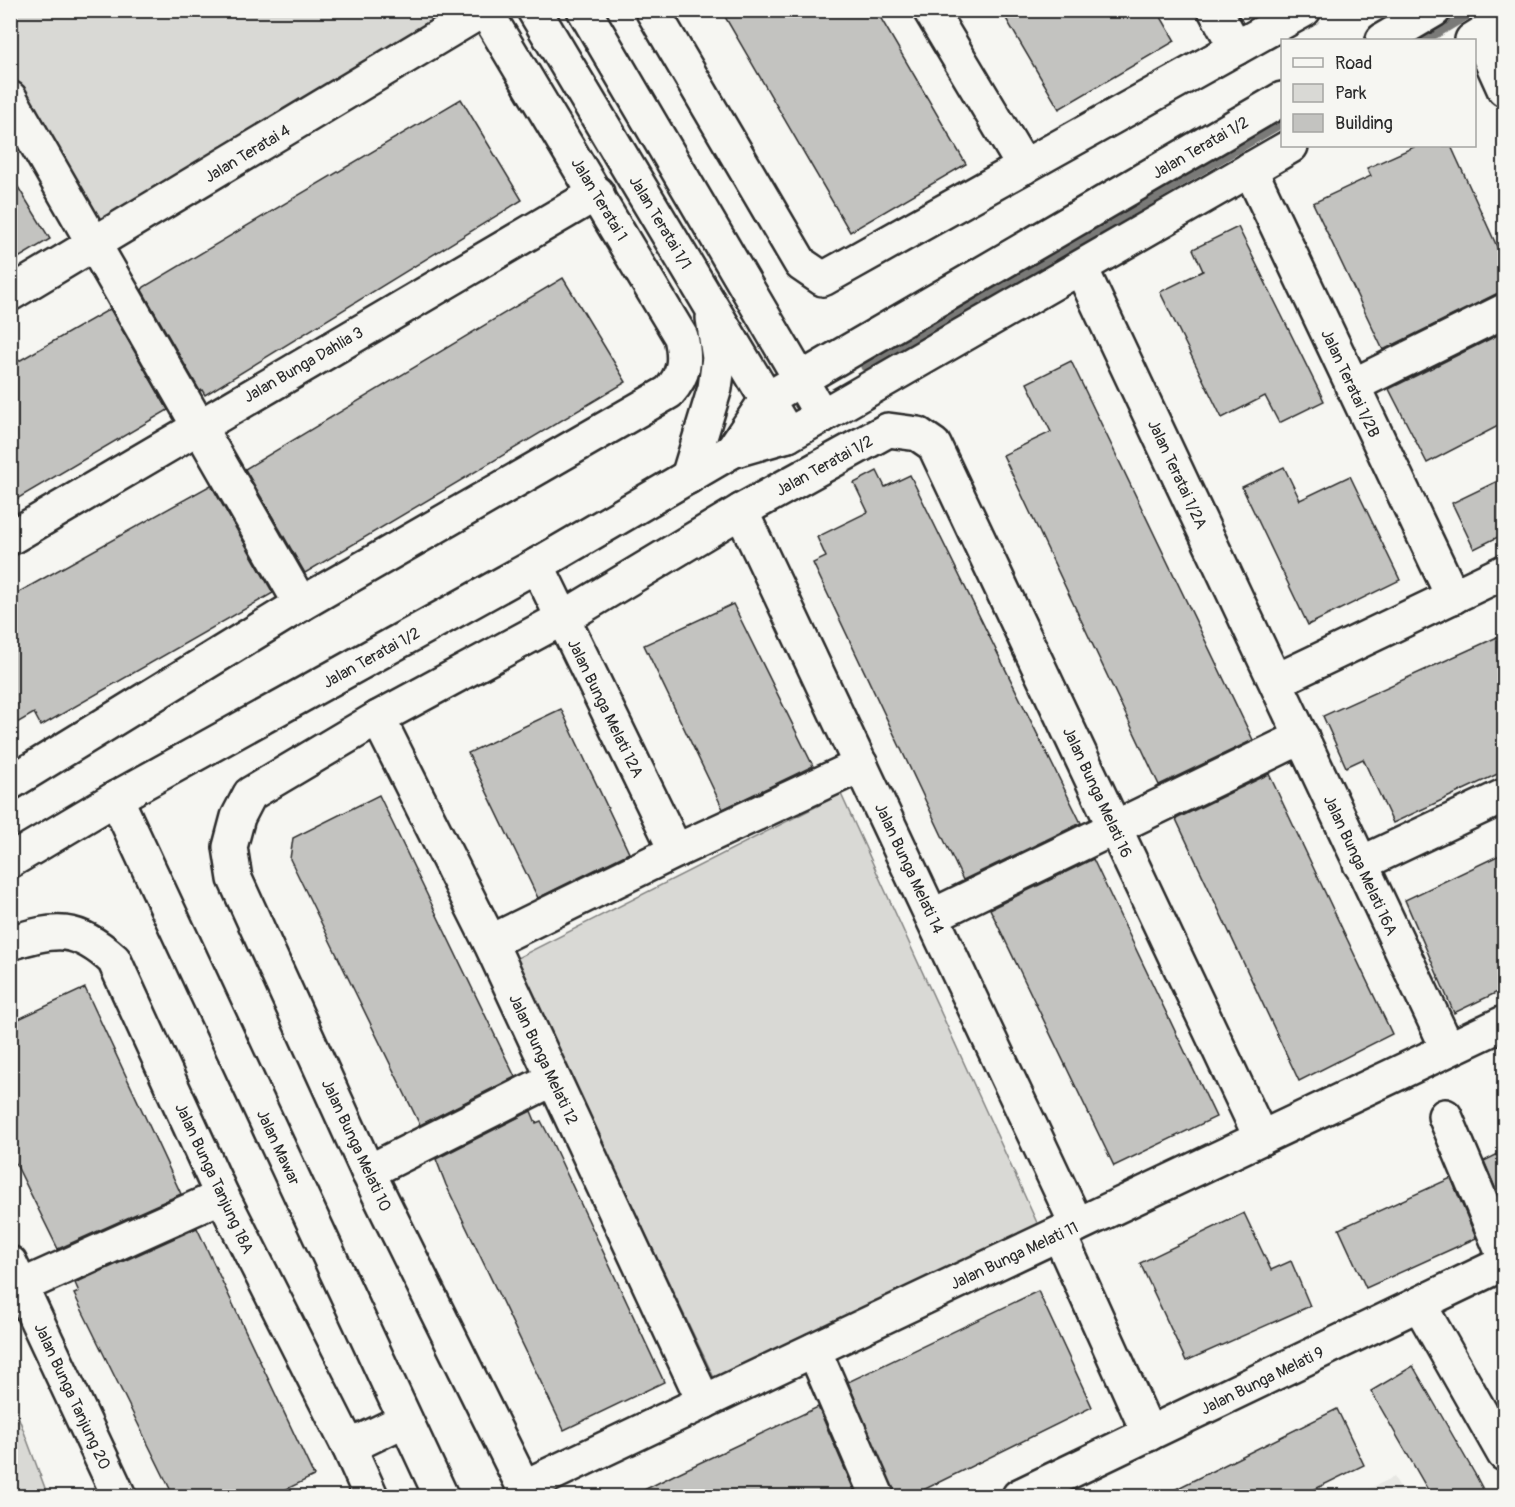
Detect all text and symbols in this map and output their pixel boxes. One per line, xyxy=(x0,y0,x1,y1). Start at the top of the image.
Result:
legend xyxy=(1281,39,1476,147)
text: Road xyxy=(1335,52,1372,75)
text: Park xyxy=(1335,82,1367,105)
street label: Jalan Teratai 1/2 xyxy=(1149,112,1252,184)
text: Building xyxy=(1335,112,1393,135)
street label: Jalan Teratai 4 xyxy=(201,120,294,187)
street label: Jalan Teratai 1 xyxy=(567,154,632,245)
street label: Jalan Teratai 1/1 xyxy=(624,172,696,273)
street label: Jalan Bunga Dahlia 3 xyxy=(240,322,367,407)
street label: Jalan Teratai 1/2B xyxy=(1316,326,1384,441)
street label: Jalan Teratai 1/2A xyxy=(1143,417,1211,532)
street label: Jalan Teratai 1/2 xyxy=(772,431,877,501)
street label: Jalan Teratai 1/2 xyxy=(319,623,424,693)
street label: Jalan Bunga Melati 12A xyxy=(563,636,647,781)
street label: Jalan Bunga Melati 16 xyxy=(1058,724,1136,861)
street label: Jalan Bunga Melati 16A xyxy=(1319,792,1401,939)
street label: Jalan Bunga Melati 14 xyxy=(870,800,948,937)
street label: Jalan Bunga Melati 12 xyxy=(504,991,582,1128)
street label: Jalan Bunga Melati 10 xyxy=(317,1076,396,1215)
street label: Jalan Bunga Tanjung 18A xyxy=(170,1100,258,1257)
street label: Jalan Mawar xyxy=(252,1106,304,1189)
street label: Jalan Bunga Melati 11 xyxy=(947,1217,1082,1294)
street label: Jalan Bunga Tanjung 20 xyxy=(29,1320,115,1473)
street label: Jalan Bunga Melati 9 xyxy=(1198,1342,1327,1419)

